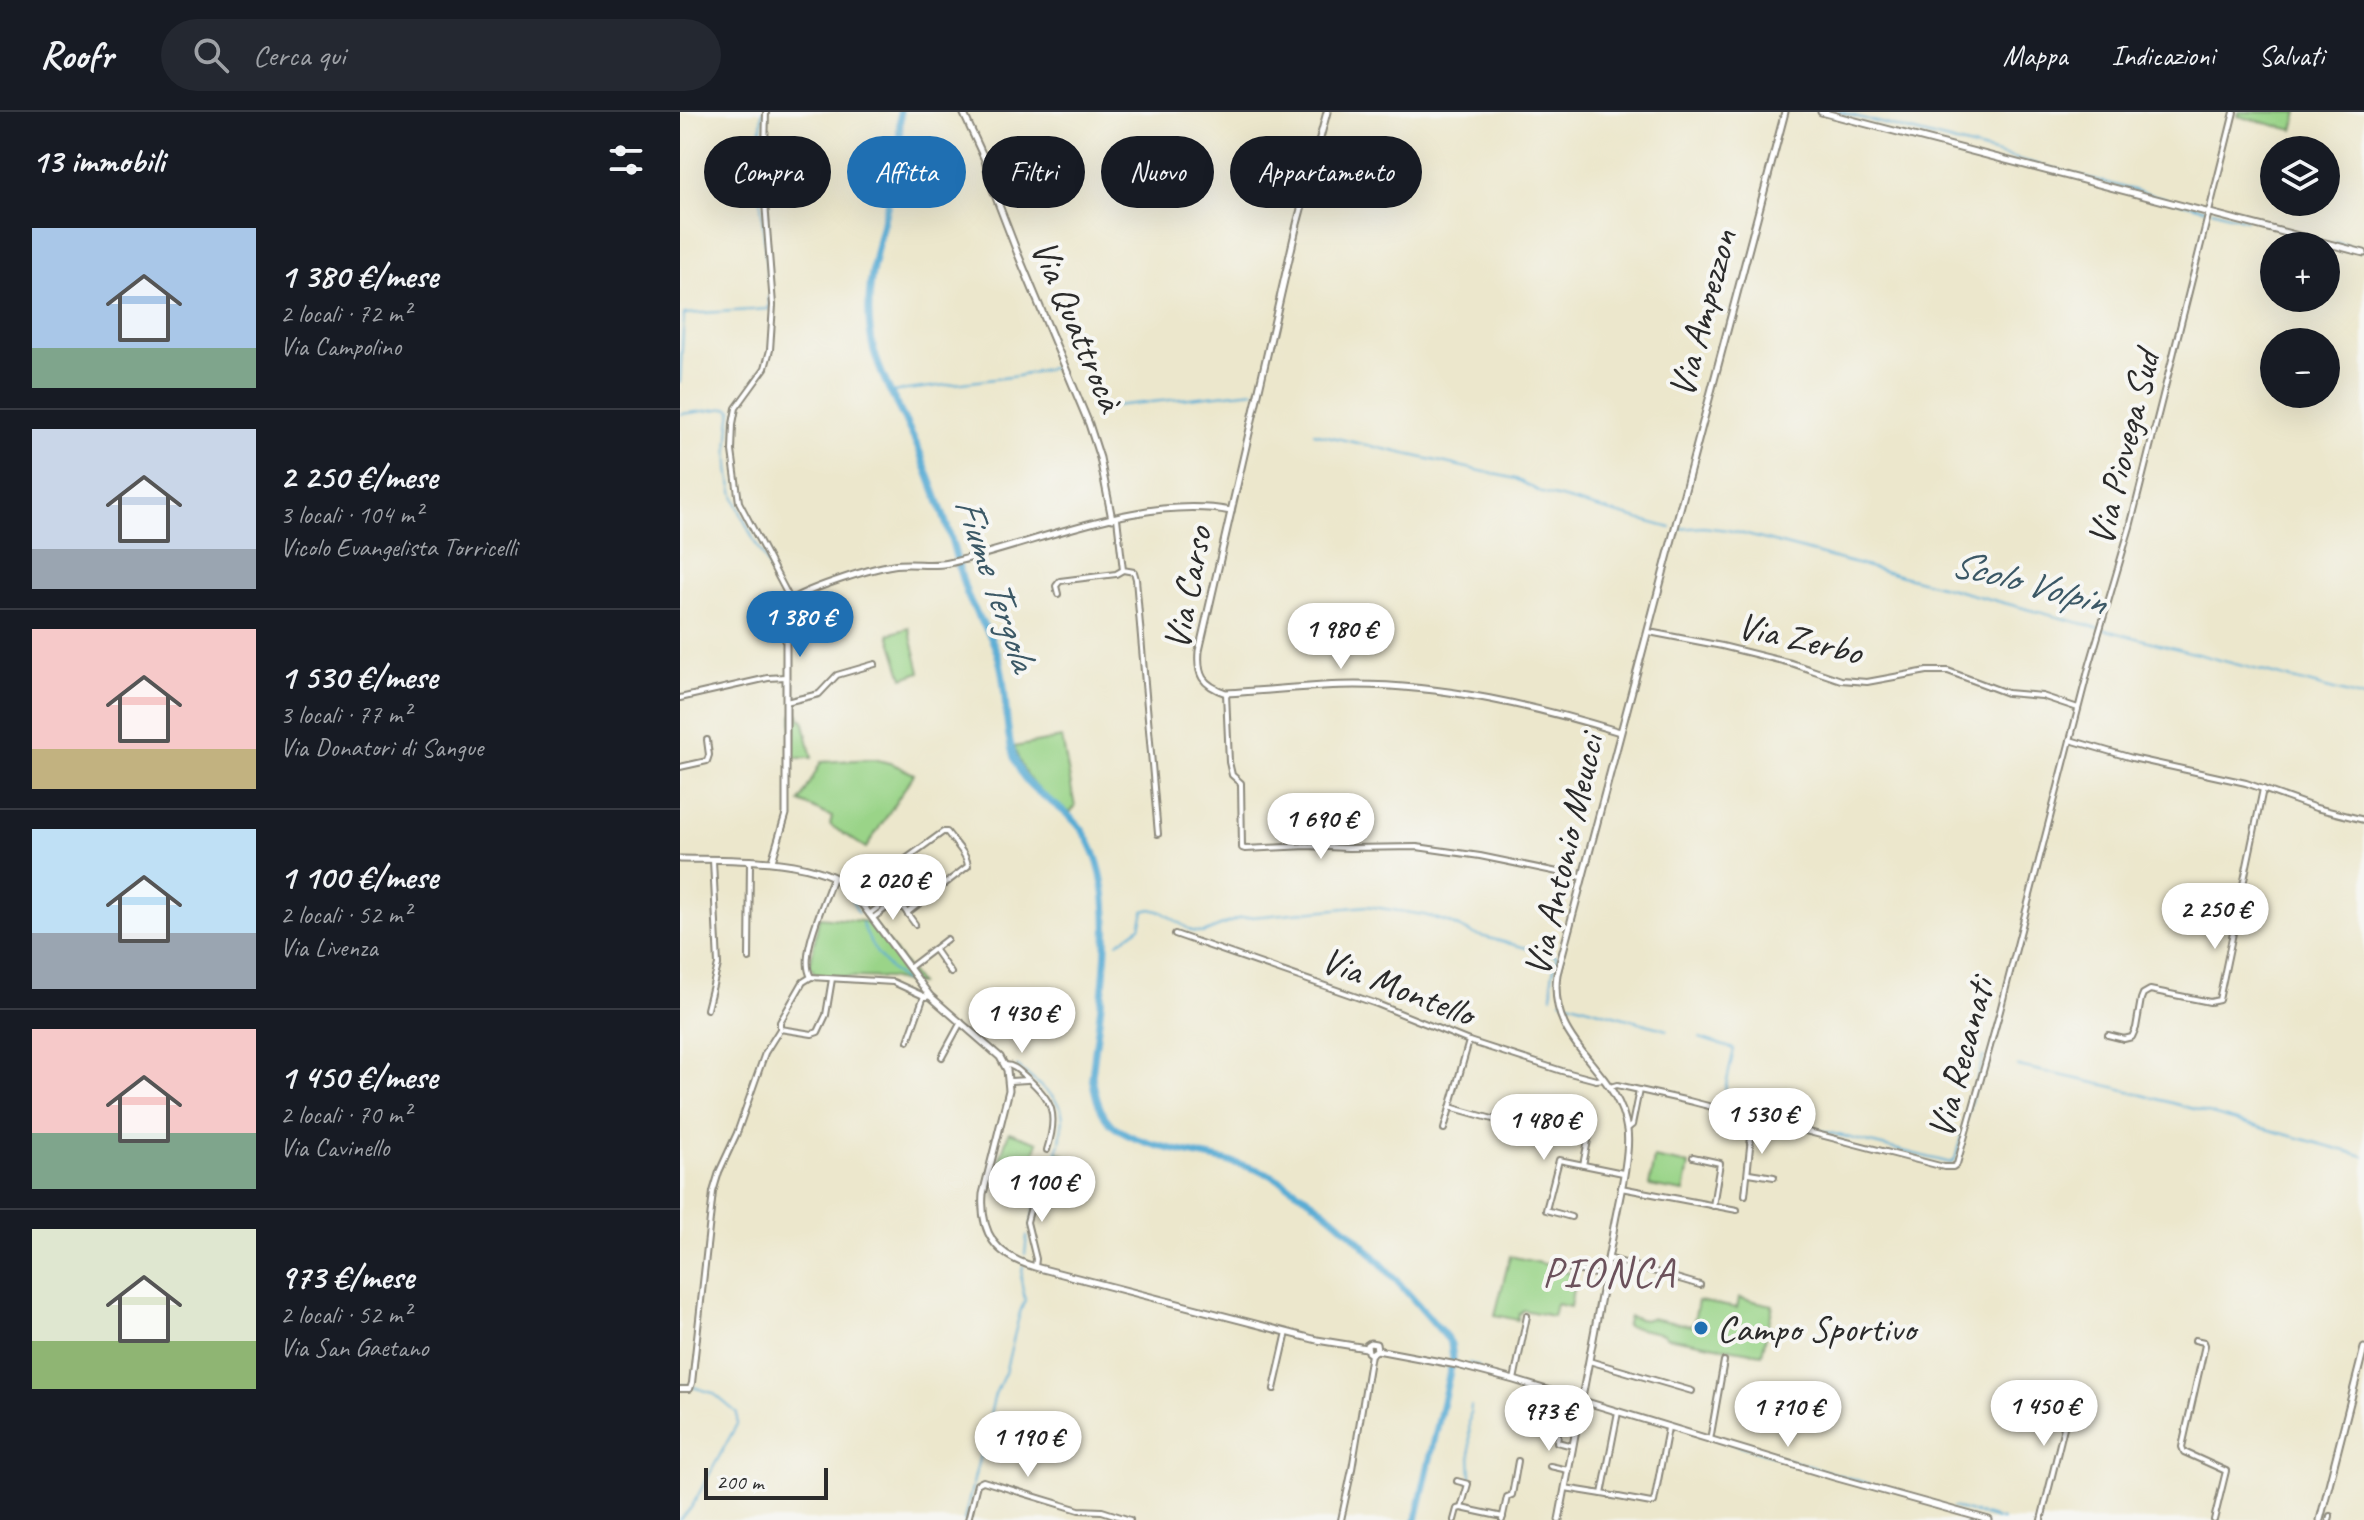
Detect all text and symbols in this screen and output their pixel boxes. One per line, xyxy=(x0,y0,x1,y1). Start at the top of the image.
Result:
search box xyxy=(161,19,721,91)
text: Roofr xyxy=(40,32,113,79)
icon: search xyxy=(189,33,233,77)
text: Cerca qui xyxy=(253,36,345,74)
text: Mappa xyxy=(2003,38,2067,73)
text: Indicazioni xyxy=(2111,38,2215,73)
text: Salvati xyxy=(2259,38,2324,73)
chip: Compra xyxy=(704,136,831,208)
chip: Affitta xyxy=(847,136,966,208)
chip: Filtri xyxy=(982,136,1085,208)
chip: Nuovo xyxy=(1101,136,1214,208)
chip: Appartamento xyxy=(1230,136,1422,208)
map controls xyxy=(2260,136,2340,408)
button: layers xyxy=(2260,136,2340,216)
icon: filters xyxy=(604,138,648,182)
text: 13 immobili xyxy=(32,139,164,182)
street label: Via Ampezzon xyxy=(1658,223,1748,402)
street label: Via Quattrocà xyxy=(1020,232,1136,420)
button: + xyxy=(2260,232,2340,312)
text: 1 380 €/mese xyxy=(280,254,438,297)
icon: home xyxy=(96,260,192,356)
text: 2 locali · 72 m² xyxy=(280,297,410,330)
button: − xyxy=(2260,328,2340,408)
text: Via Campolino xyxy=(280,330,401,363)
street label: Via Piovega Sud xyxy=(2077,341,2172,550)
text: 2 250 €/mese xyxy=(280,455,438,498)
icon: home xyxy=(96,461,192,557)
water label: Fiume Tergola xyxy=(943,490,1050,681)
text: 3 locali · 104 m² xyxy=(280,498,422,531)
street label: Via Carso xyxy=(1153,520,1223,653)
text: Vicolo Evangelista Torricelli xyxy=(280,531,517,564)
water label: Scolo Volpin xyxy=(1946,537,2114,627)
pin: 1 380 € xyxy=(726,591,874,659)
text: 1 380 € xyxy=(764,600,836,633)
street label: Via Zerbo xyxy=(1733,601,1869,676)
pin: 1 980 € xyxy=(1267,603,1415,671)
text: 1 980 € xyxy=(1306,612,1376,645)
text: 1 530 €/mese xyxy=(280,655,438,698)
icon: home xyxy=(96,661,192,757)
text: 3 locali · 77 m² xyxy=(280,698,410,731)
street label: Via Antonio Meucci xyxy=(1513,726,1615,980)
text: Via Donatori di Sangue xyxy=(280,731,483,764)
pin: 1 690 € xyxy=(1247,793,1395,861)
text: 1 690 € xyxy=(1285,802,1357,835)
pin: 2 020 € xyxy=(819,854,967,922)
text: 1 100 €/mese xyxy=(280,855,438,898)
icon: home xyxy=(96,861,192,957)
text: 2 020 € xyxy=(857,863,929,896)
pin: 2 250 € xyxy=(2141,883,2289,951)
text: 2 250 € xyxy=(2180,892,2250,925)
text: 2 locali · 52 m² xyxy=(280,898,410,931)
text: Via Livenza xyxy=(280,931,378,964)
street label: Via Montello xyxy=(1315,936,1484,1038)
street label: Via Recanati xyxy=(1917,968,2006,1143)
pin: 1 430 € xyxy=(948,987,1096,1055)
text: 1 430 € xyxy=(986,996,1058,1029)
text: 1 450 €/mese xyxy=(280,1055,438,1098)
icon: home xyxy=(96,1061,192,1157)
pin: 1 530 € xyxy=(1688,1088,1836,1156)
pin: 1 480 € xyxy=(1470,1094,1618,1162)
text: 1 530 € xyxy=(1727,1097,1797,1130)
text: 2 locali · 70 m² xyxy=(280,1098,410,1131)
text: 1 480 € xyxy=(1508,1103,1580,1136)
text: Via Cavinello xyxy=(280,1131,389,1164)
pin: 1 100 € xyxy=(968,1156,1116,1224)
text: 1 100 € xyxy=(1006,1165,1078,1198)
district label: PIONCA xyxy=(1542,1246,1676,1299)
text: 973 €/mese xyxy=(280,1255,414,1298)
icon: home xyxy=(96,1261,192,1357)
text: 2 locali · 52 m² xyxy=(280,1298,410,1331)
place label: Campo Sportivo xyxy=(1717,1305,1919,1352)
marker: Campo Sportivo xyxy=(1692,1319,1710,1337)
text: Via San Gaetano xyxy=(280,1331,429,1364)
pin: 1 450 € xyxy=(1970,1380,2118,1448)
pin: 1 710 € xyxy=(1714,1381,1862,1449)
pin: 973 € xyxy=(1493,1385,1605,1453)
text: 1 450 € xyxy=(2009,1389,2079,1422)
text: 1 710 € xyxy=(1753,1390,1823,1423)
text: 973 € xyxy=(1523,1394,1575,1427)
pin: 1 190 € xyxy=(954,1411,1102,1479)
text: 1 190 € xyxy=(993,1420,1063,1453)
scale bar xyxy=(704,1464,828,1500)
text: 200 m xyxy=(716,1468,763,1496)

